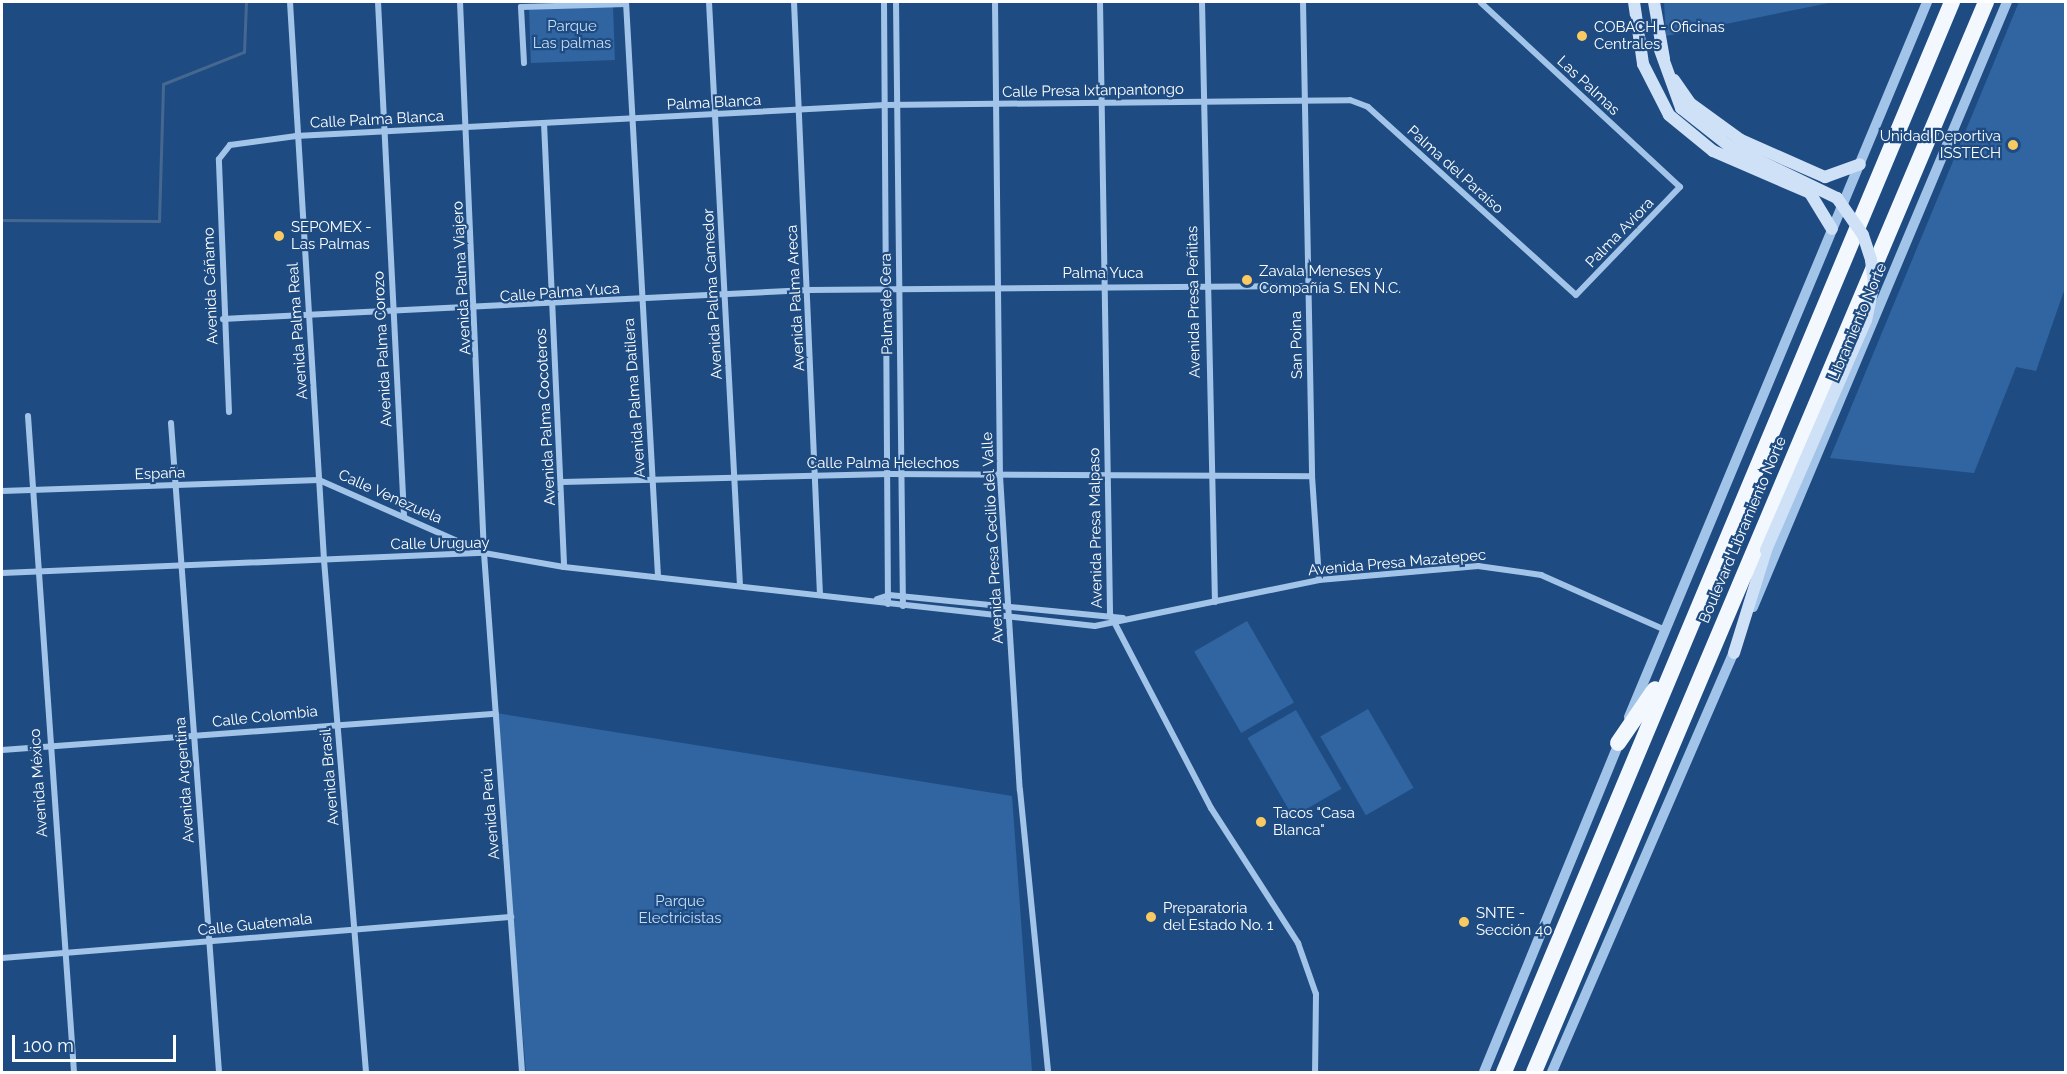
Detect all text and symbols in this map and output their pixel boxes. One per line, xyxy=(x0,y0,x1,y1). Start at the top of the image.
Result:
park label: Parque Las palmas xyxy=(533,17,611,52)
place label: COBACH - Oficinas Centrales xyxy=(1594,18,1725,53)
marker: COBACH - Oficinas Centrales xyxy=(1575,29,1589,43)
street label: Las Palmas xyxy=(1553,53,1623,119)
street label: Calle Presa Ixtanpantongo xyxy=(1002,80,1184,102)
street label: Palma Blanca xyxy=(666,92,762,114)
street label: Calle Palma Blanca xyxy=(310,108,444,132)
street label: Palma del Paraíso xyxy=(1403,122,1507,218)
place label: Unidad Deportiva ISSTECH xyxy=(1880,127,2001,162)
marker: Unidad Deportiva ISSTECH xyxy=(2006,138,2020,152)
street label: Palma Aviora xyxy=(1582,194,1658,272)
street label: Avenida Palma Viajero xyxy=(449,200,475,356)
street label: Avenida Palma Camedor xyxy=(700,208,726,380)
place label: SEPOMEX - Las Palmas xyxy=(291,218,372,253)
street label: Avenida Palma Areca xyxy=(783,224,809,372)
street label: Avenida Presa Peñitas xyxy=(1184,226,1204,378)
street label: Avenida Cáñamo xyxy=(200,227,222,345)
marker: SEPOMEX - Las Palmas xyxy=(272,229,286,243)
street label: Palma de Cera xyxy=(877,253,897,355)
street label: Libramiento Norte xyxy=(1825,260,1891,384)
street label: Avenida Palma Real xyxy=(284,262,312,400)
place label: Zavala Meneses y Compañía S. EN N.C. xyxy=(1259,262,1401,297)
street label: Palma Yuca xyxy=(1062,265,1144,283)
street label: Avenida Palma Corozo xyxy=(370,271,396,427)
marker: Zavala Meneses y Compañía S. EN N.C. xyxy=(1240,273,1254,287)
street label: Calle Palma Yuca xyxy=(499,280,621,306)
street label: San Poina xyxy=(1287,311,1307,379)
street label: Avenida Palma Datilera xyxy=(620,317,650,479)
street label: Avenida Palma Cocoteros xyxy=(532,328,560,506)
street label: Avenida Presa Cecilio del Valle xyxy=(978,431,1008,645)
street label: Boulevard Libramiento Norte xyxy=(1695,434,1791,626)
street label: Avenida Presa Malpaso xyxy=(1086,447,1106,609)
street label: Calle Palma Helechos xyxy=(807,455,959,473)
street label: España xyxy=(134,464,186,484)
street label: Calle Venezuela xyxy=(335,466,445,528)
street label: Calle Uruguay xyxy=(390,534,490,554)
street label: Avenida Presa Mazatepec xyxy=(1307,546,1487,580)
street label: Calle Colombia xyxy=(211,703,319,731)
street label: Avenida Argentina xyxy=(172,716,198,844)
street label: Avenida México xyxy=(26,728,52,838)
street label: Avenida Brasil xyxy=(317,728,343,826)
street label: Avenida Perú xyxy=(478,768,504,860)
place label: Tacos "Casa Blanca" xyxy=(1273,804,1355,839)
marker: Tacos "Casa Blanca" xyxy=(1254,815,1268,829)
park label: Parque Electricistas xyxy=(638,892,722,927)
place label: Preparatoria del Estado No. 1 xyxy=(1163,899,1274,934)
place label: SNTE - Sección 40 xyxy=(1476,904,1552,939)
street label: Calle Guatemala xyxy=(197,910,313,940)
marker: Preparatoria del Estado No. 1 xyxy=(1144,910,1158,924)
marker: SNTE - Sección 40 xyxy=(1457,915,1471,929)
scale bar xyxy=(15,1023,178,1061)
text: 100 m xyxy=(23,1035,74,1056)

